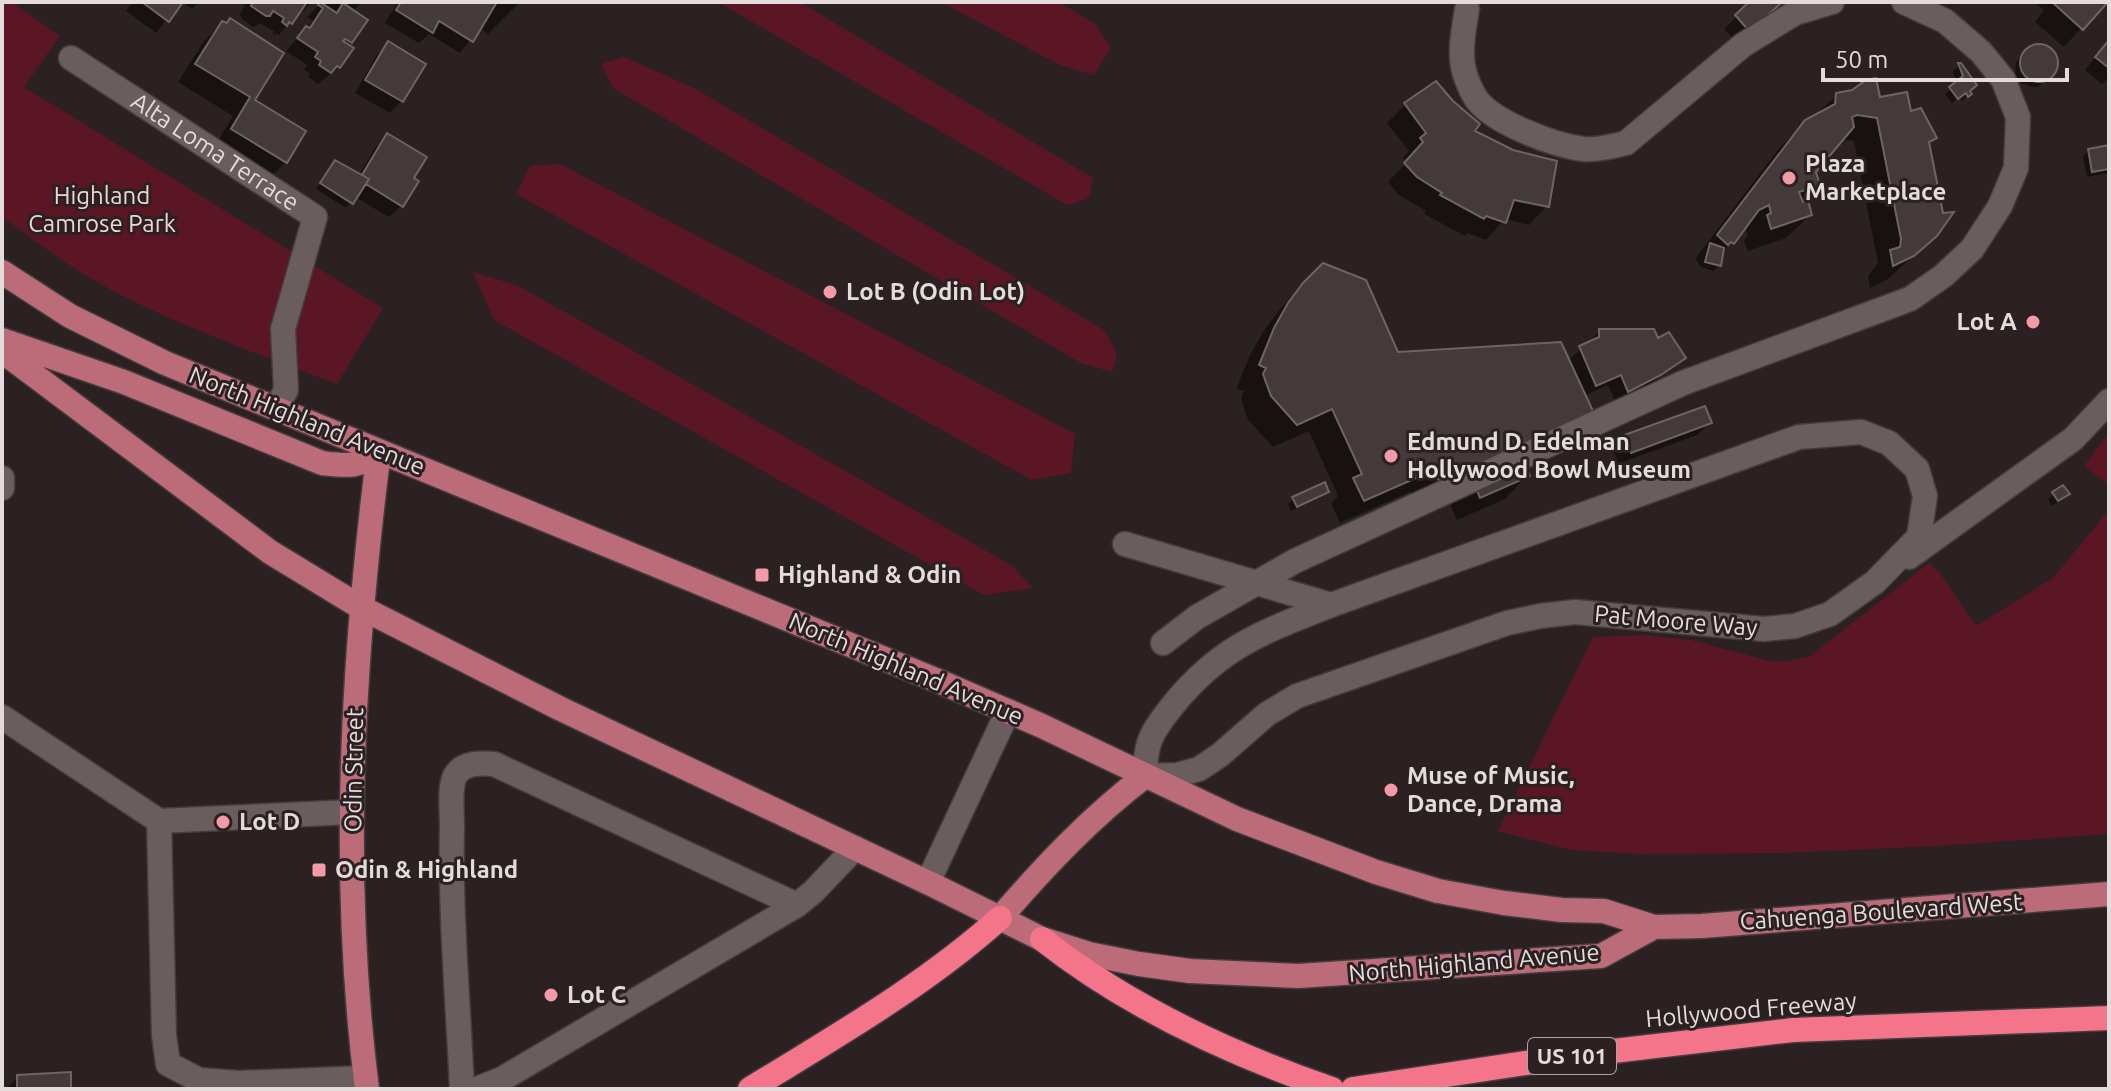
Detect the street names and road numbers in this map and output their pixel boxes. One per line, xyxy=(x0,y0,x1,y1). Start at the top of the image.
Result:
street label: Alta Loma Terrace xyxy=(127,87,304,216)
street label: North Highland Avenue xyxy=(185,361,429,480)
street label: Pat Moore Way xyxy=(1593,600,1759,641)
street label: North Highland Avenue xyxy=(785,607,1027,730)
street label: Odin Street xyxy=(339,707,368,833)
street label: Cahuenga Boulevard West xyxy=(1739,888,2024,935)
street label: North Highland Avenue xyxy=(1347,938,1601,987)
street label: Hollywood Freeway xyxy=(1644,987,1858,1032)
road number: US 101 xyxy=(1528,1038,1616,1074)

